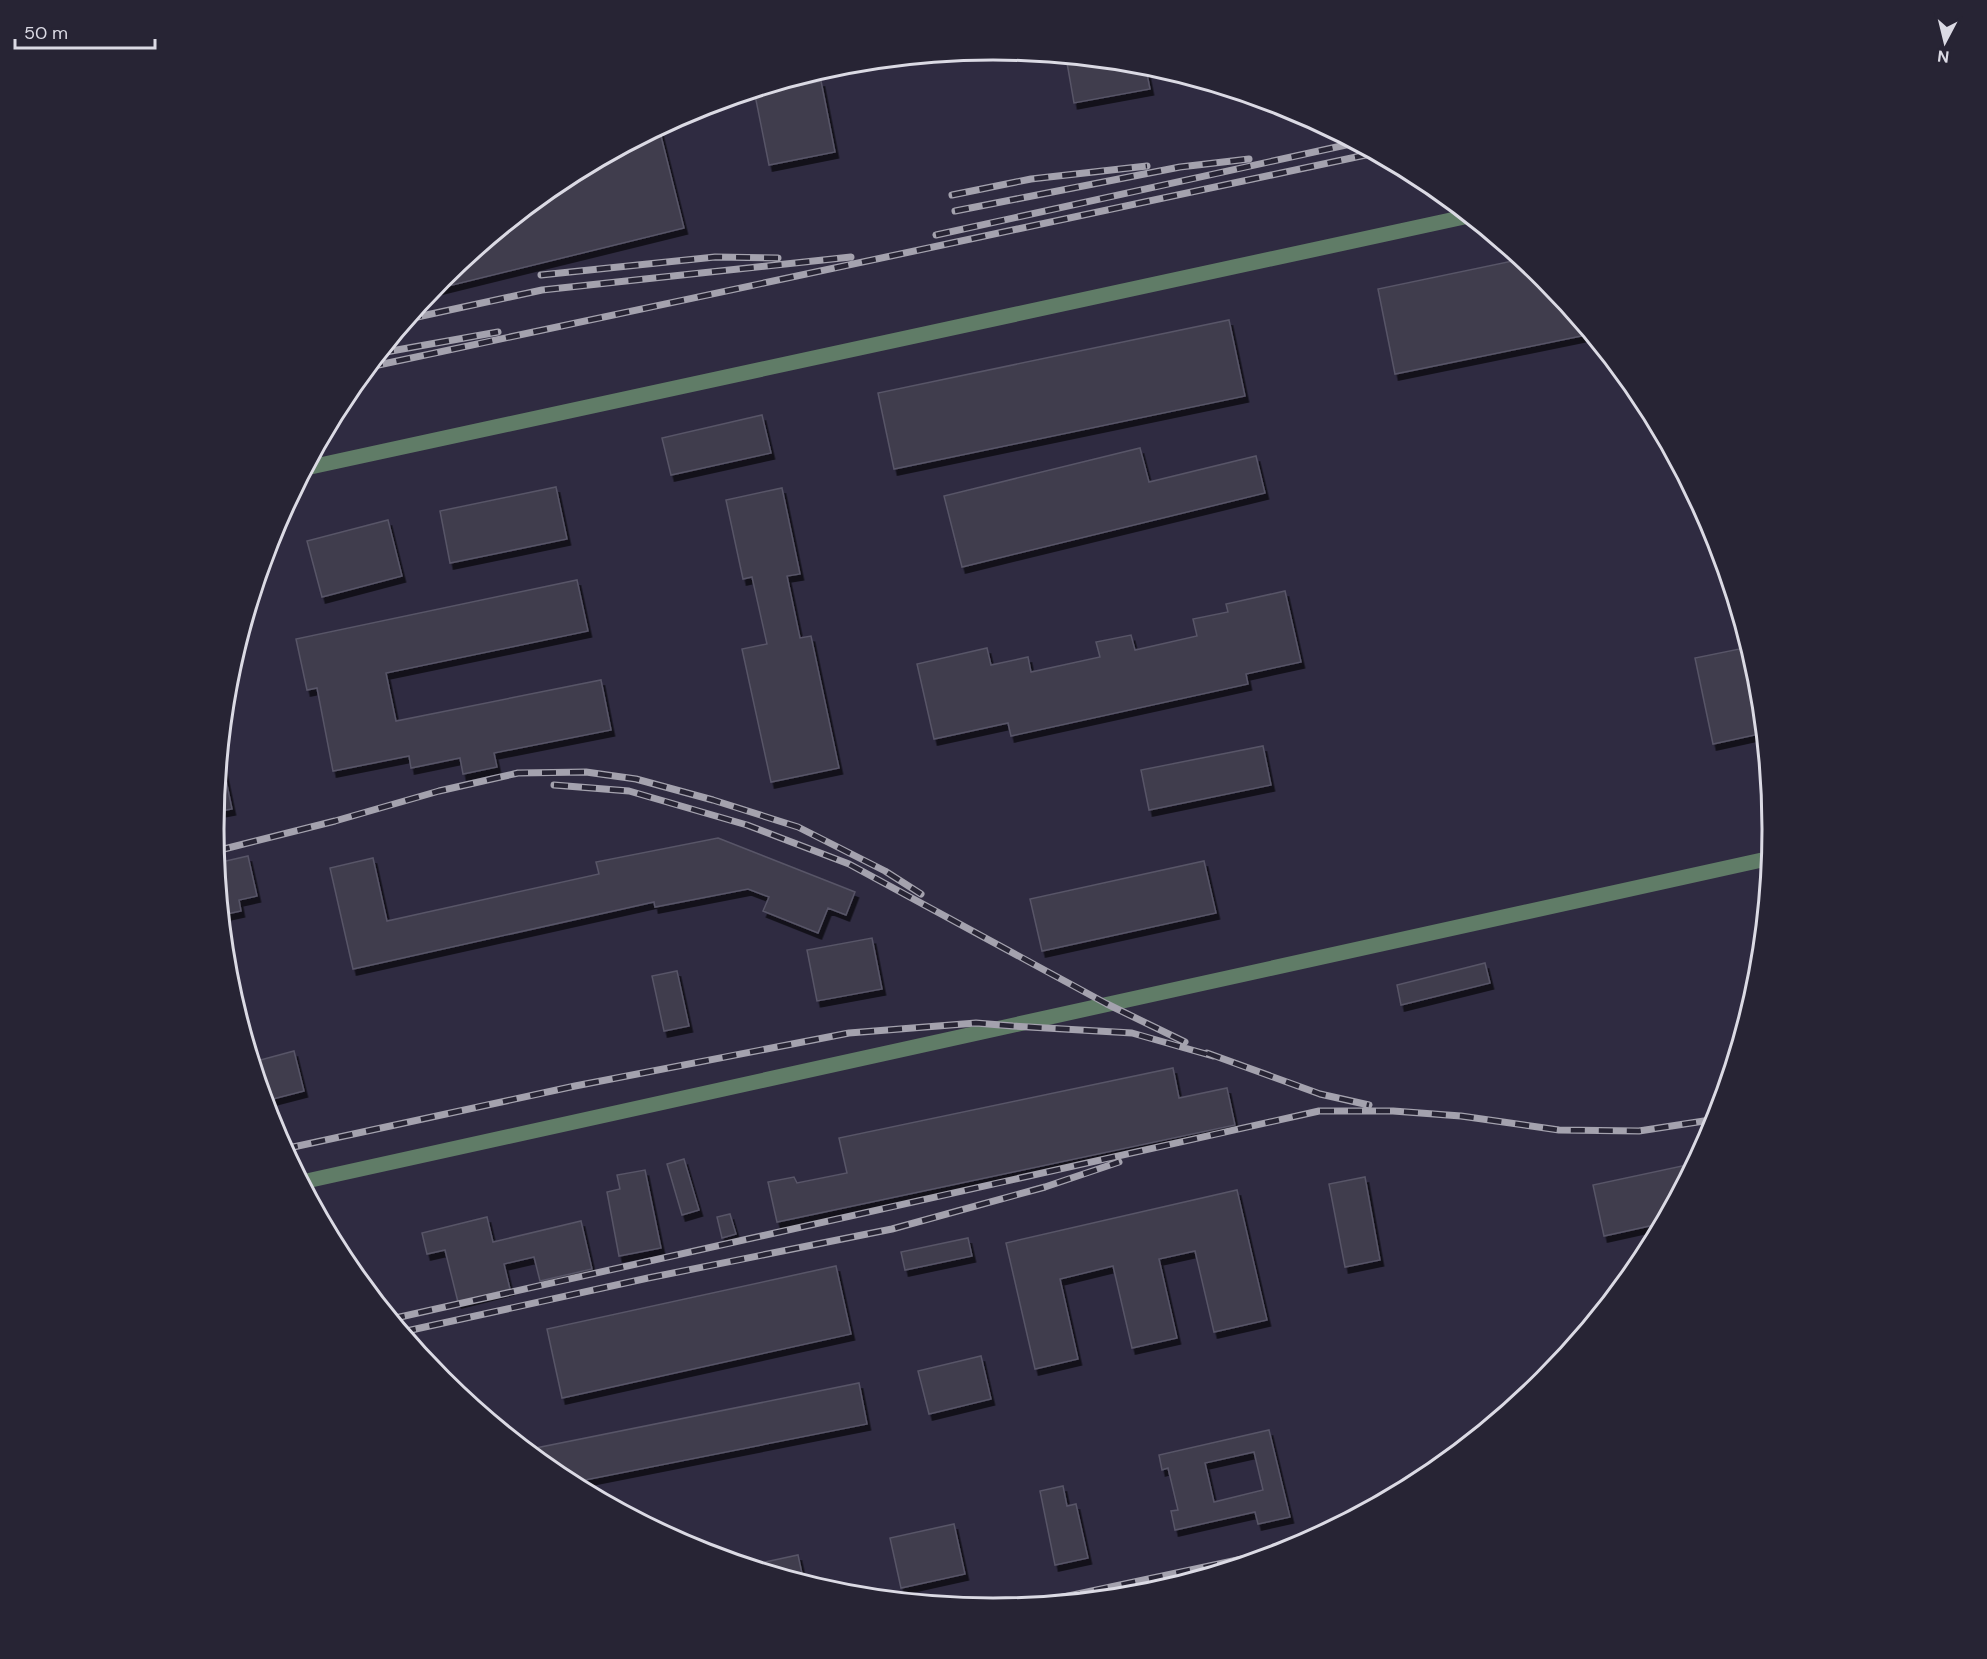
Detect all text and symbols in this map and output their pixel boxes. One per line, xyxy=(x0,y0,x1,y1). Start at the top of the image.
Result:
scale bar xyxy=(15,12,154,50)
north arrow xyxy=(1915,12,1975,72)
text: 50 m xyxy=(24,21,68,45)
text: N xyxy=(1936,45,1950,68)

